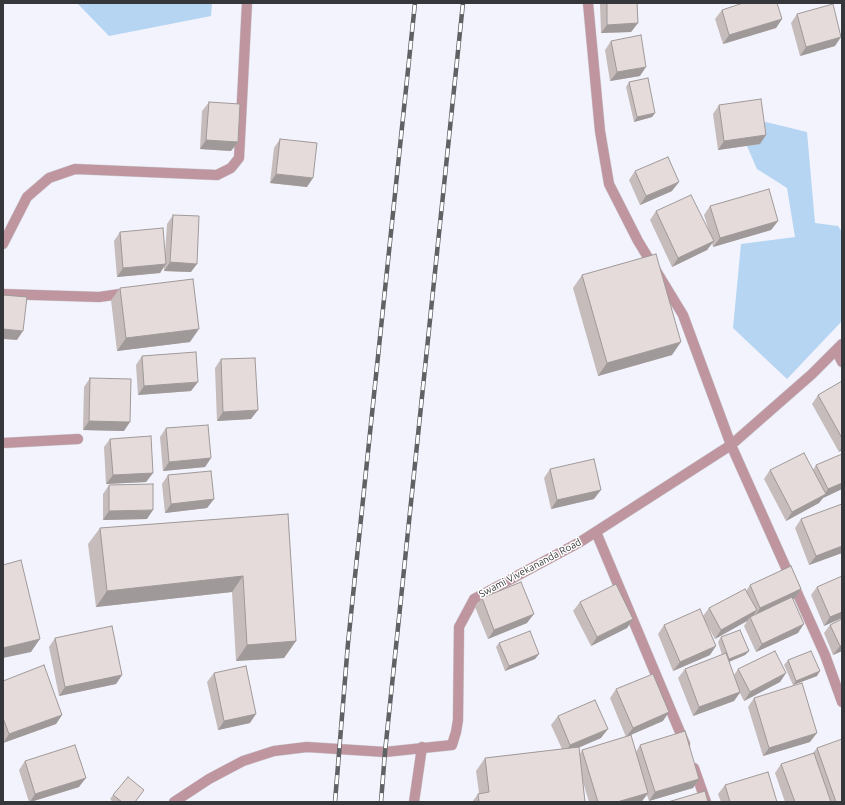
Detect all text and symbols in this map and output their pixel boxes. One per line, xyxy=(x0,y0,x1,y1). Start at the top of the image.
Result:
street label: Swami Vivekananda Road xyxy=(477,536,583,600)

